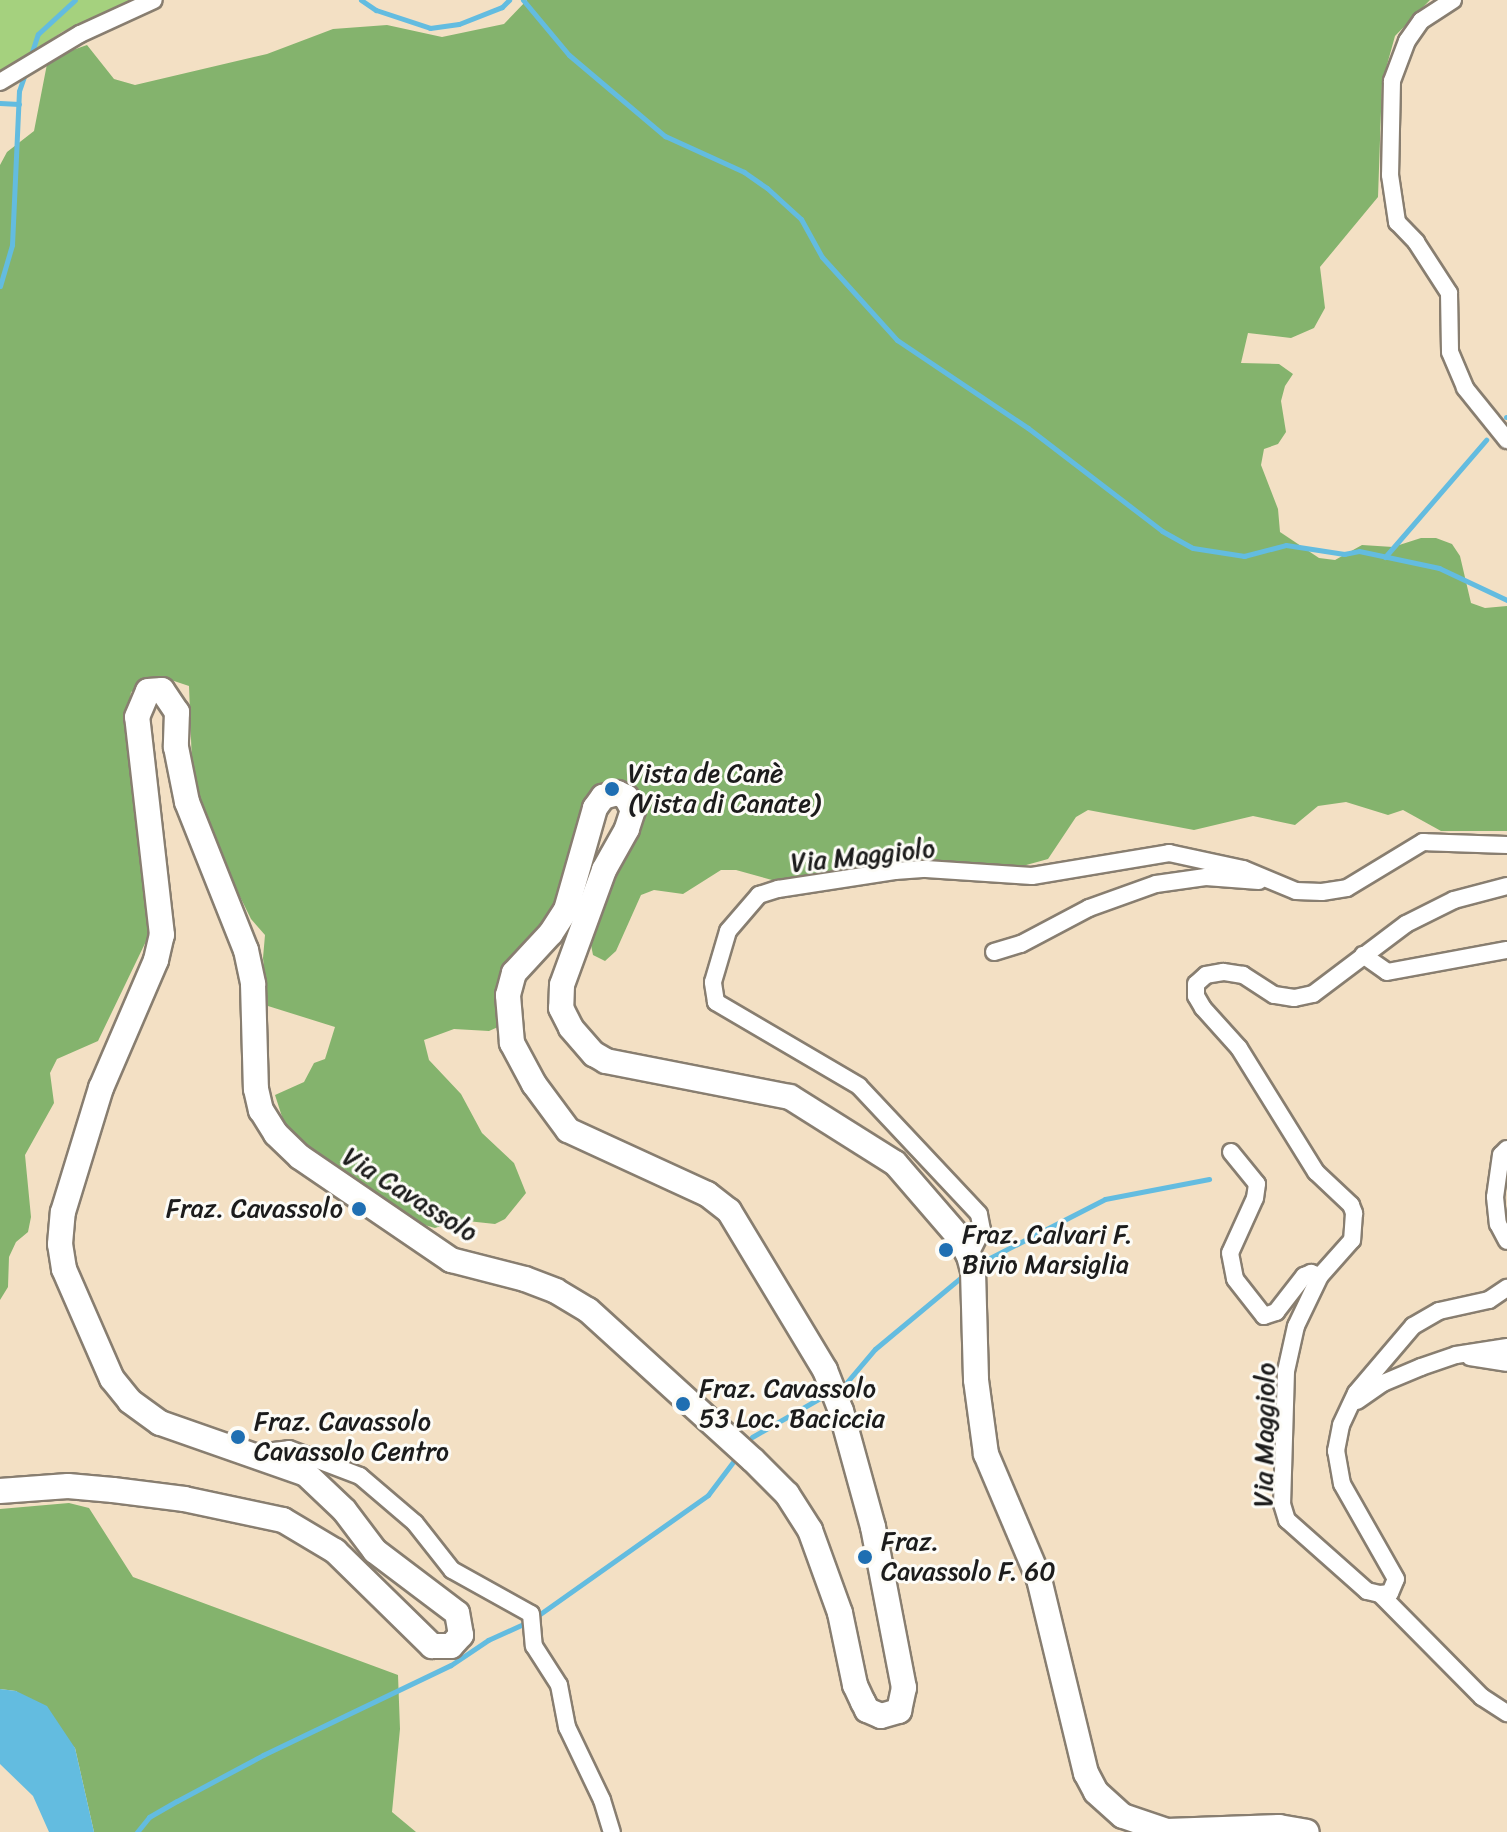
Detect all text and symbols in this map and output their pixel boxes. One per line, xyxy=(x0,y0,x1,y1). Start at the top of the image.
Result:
place label: Vista de Canè (Vista di Canate) xyxy=(628,758,820,820)
marker: Vista de Canè (Vista di Canate) xyxy=(603,780,621,798)
street label: Via Maggiolo xyxy=(790,833,936,879)
street label: Via Cavassolo xyxy=(337,1141,483,1249)
place label: Fraz. Cavassolo xyxy=(168,1193,343,1225)
marker: Fraz. Cavassolo xyxy=(350,1200,368,1218)
place label: Fraz. Calvari F. Bivio Marsiglia xyxy=(962,1219,1133,1280)
marker: Fraz. Calvari F. Bivio Marsiglia xyxy=(937,1241,955,1259)
street label: Via Maggiolo xyxy=(1248,1363,1282,1507)
place label: Fraz. Cavassolo 53 Loc. Baciccia xyxy=(699,1373,885,1434)
marker: Fraz. Cavassolo 53 Loc. Baciccia xyxy=(674,1395,692,1413)
place label: Fraz. Cavassolo Cavassolo Centro xyxy=(254,1406,450,1468)
marker: Fraz. Cavassolo Cavassolo Centro xyxy=(229,1428,247,1446)
place label: Fraz. Cavassolo F. 60 xyxy=(881,1526,1056,1588)
marker: Fraz. Cavassolo F. 60 xyxy=(856,1548,874,1566)

